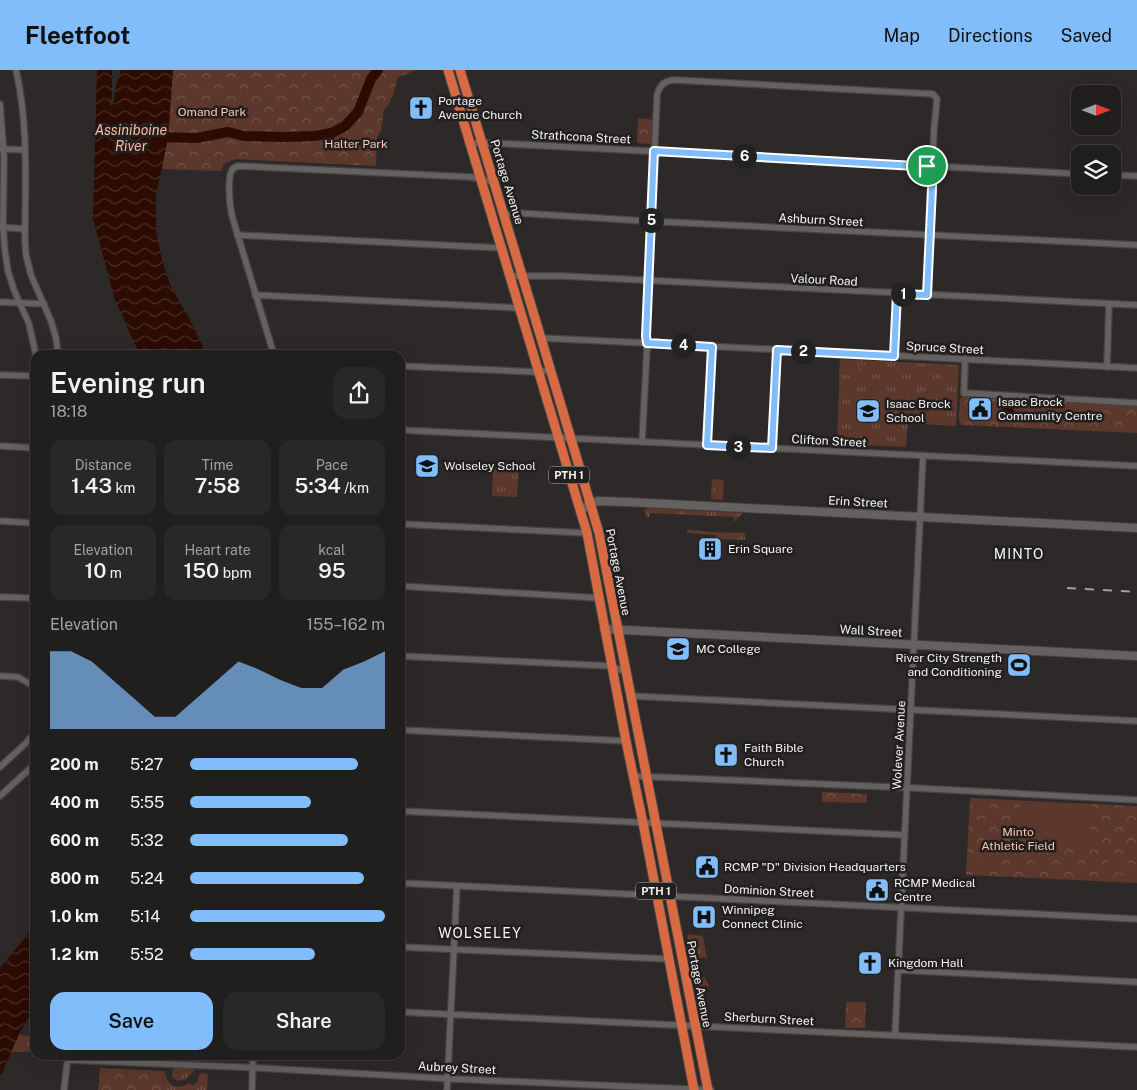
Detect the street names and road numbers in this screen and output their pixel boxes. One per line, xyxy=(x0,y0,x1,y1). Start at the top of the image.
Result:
street label: Strathcona Street xyxy=(531,127,631,147)
street label: Portage Avenue xyxy=(487,138,527,226)
street label: Ashburn Street xyxy=(778,211,864,229)
street label: Valour Road xyxy=(790,271,858,289)
street label: Spruce Street xyxy=(906,339,985,357)
street label: Clifton Street xyxy=(791,432,867,450)
road number: PTH 1 xyxy=(549,466,589,484)
street label: Erin Street xyxy=(828,493,889,511)
street label: Portage Avenue xyxy=(603,527,633,617)
street label: Wall Street xyxy=(839,622,903,640)
street label: Wolever Avenue xyxy=(890,700,908,790)
road number: PTH 1 xyxy=(636,882,676,899)
street label: Dominion Street xyxy=(724,882,815,900)
street label: Portage Avenue xyxy=(684,939,714,1029)
street label: Sherburn Street xyxy=(724,1010,815,1028)
street label: Aubrey Street xyxy=(418,1059,497,1077)

